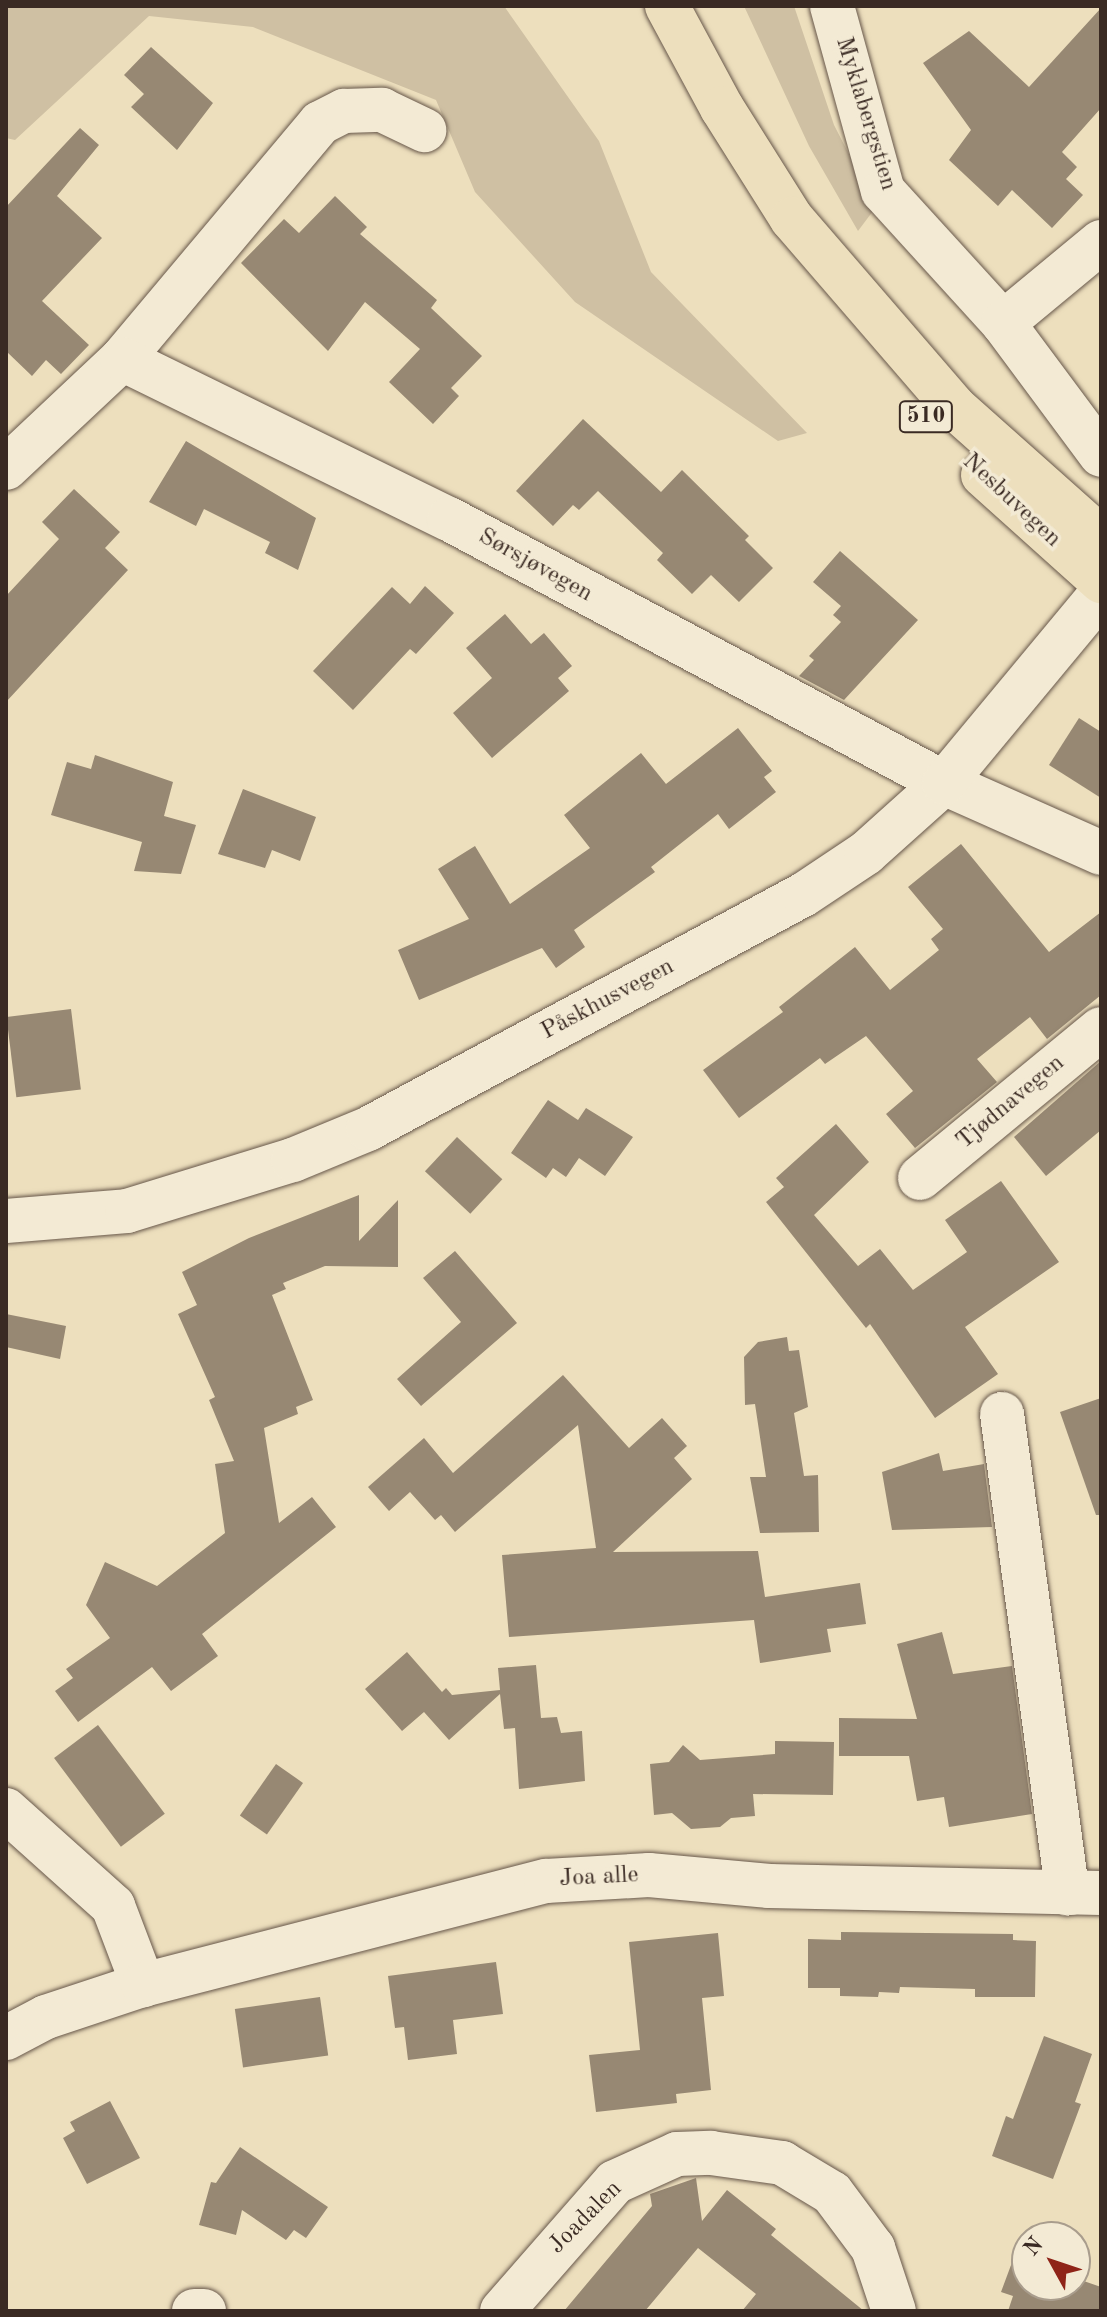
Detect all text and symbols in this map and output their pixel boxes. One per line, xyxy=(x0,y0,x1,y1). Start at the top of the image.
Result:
street label: Myklabergstien xyxy=(828,34,902,194)
road number: 510 xyxy=(898,399,954,435)
street label: Nesbuvegen xyxy=(956,448,1066,554)
street label: Sørsjøvegen xyxy=(473,523,597,609)
street label: Påskhusvegen xyxy=(537,953,679,1047)
street label: Tjødnavegen xyxy=(951,1049,1071,1157)
street label: Joa alle xyxy=(559,1862,639,1894)
street label: Joadalen xyxy=(543,2175,629,2261)
north arrow xyxy=(1011,2221,1091,2301)
text: N xyxy=(1020,2233,1048,2260)

